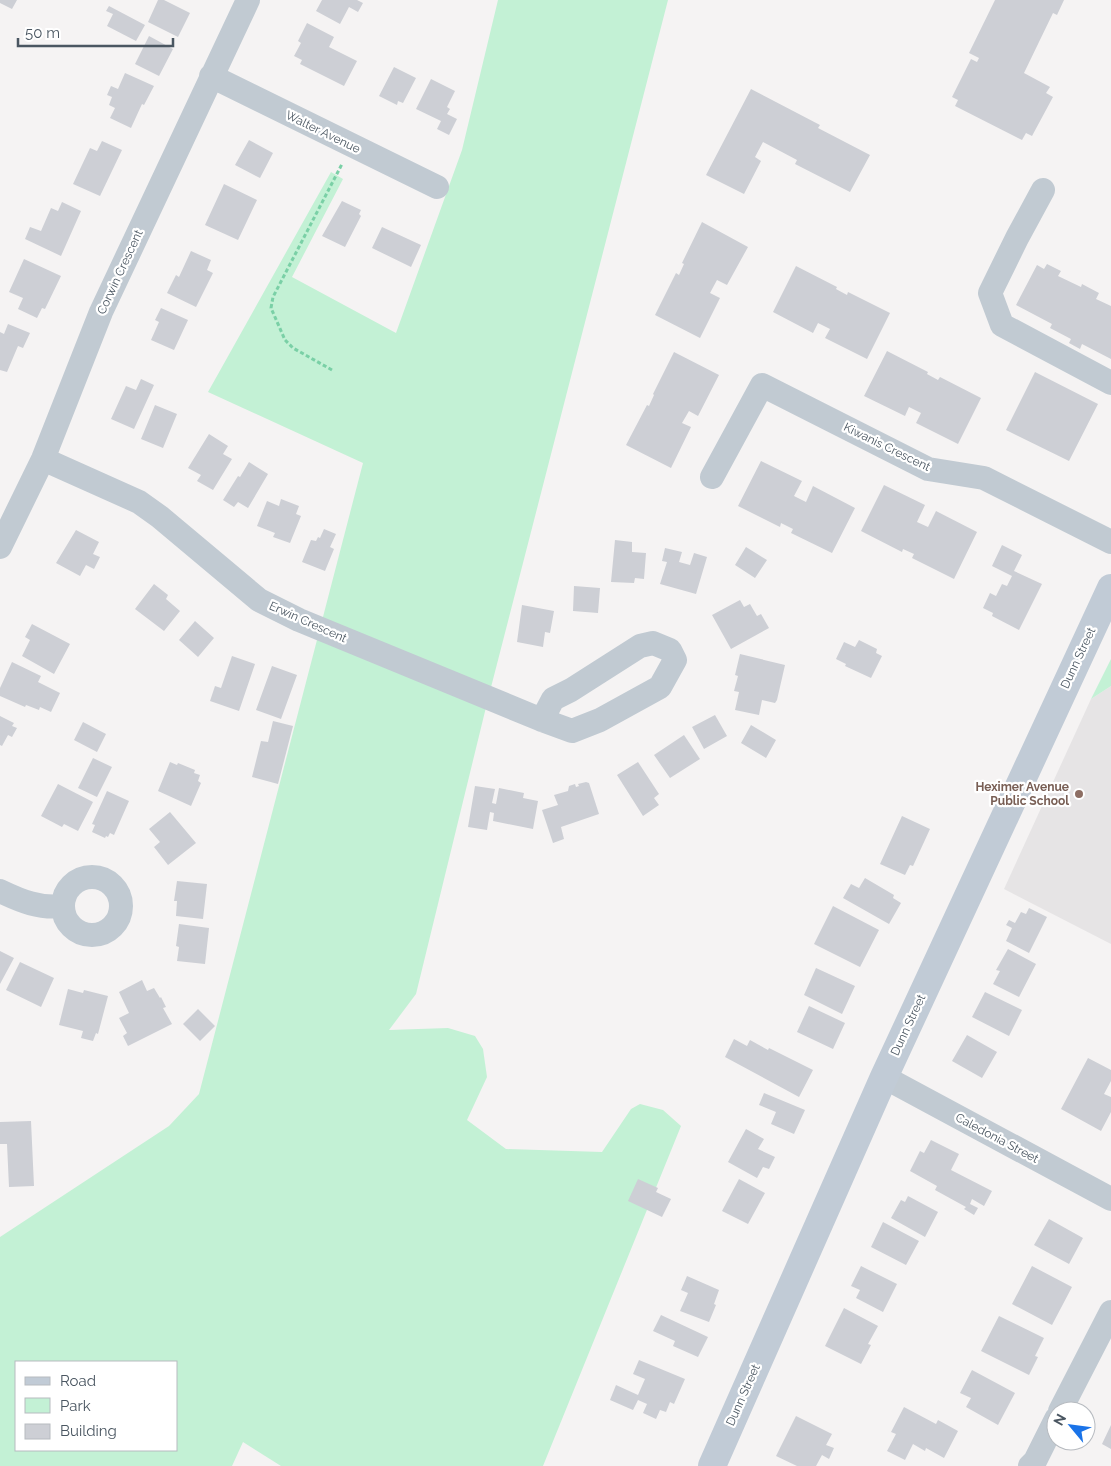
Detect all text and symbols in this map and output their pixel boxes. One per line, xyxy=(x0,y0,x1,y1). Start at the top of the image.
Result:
scale bar xyxy=(18,15,172,47)
text: 50 m xyxy=(25,24,60,42)
street label: Walter Avenue xyxy=(283,108,363,156)
street label: Corwin Crescent xyxy=(94,228,146,316)
street label: Kiwanis Crescent xyxy=(841,420,933,474)
street label: Erwin Crescent xyxy=(267,599,349,645)
street label: Dunn Street xyxy=(1058,625,1098,691)
place label: Heximer Avenue Public School xyxy=(975,780,1069,808)
marker: Heximer Avenue Public School xyxy=(1073,788,1085,800)
street label: Dunn Street xyxy=(888,992,928,1058)
street label: Caledonia Street xyxy=(953,1110,1041,1166)
legend xyxy=(15,1361,178,1451)
street label: Dunn Street xyxy=(723,1362,763,1428)
text: Road xyxy=(60,1372,96,1390)
text: Park xyxy=(60,1397,91,1415)
north arrow xyxy=(1046,1401,1096,1451)
text: N xyxy=(1050,1411,1069,1428)
text: Building xyxy=(60,1422,117,1440)

